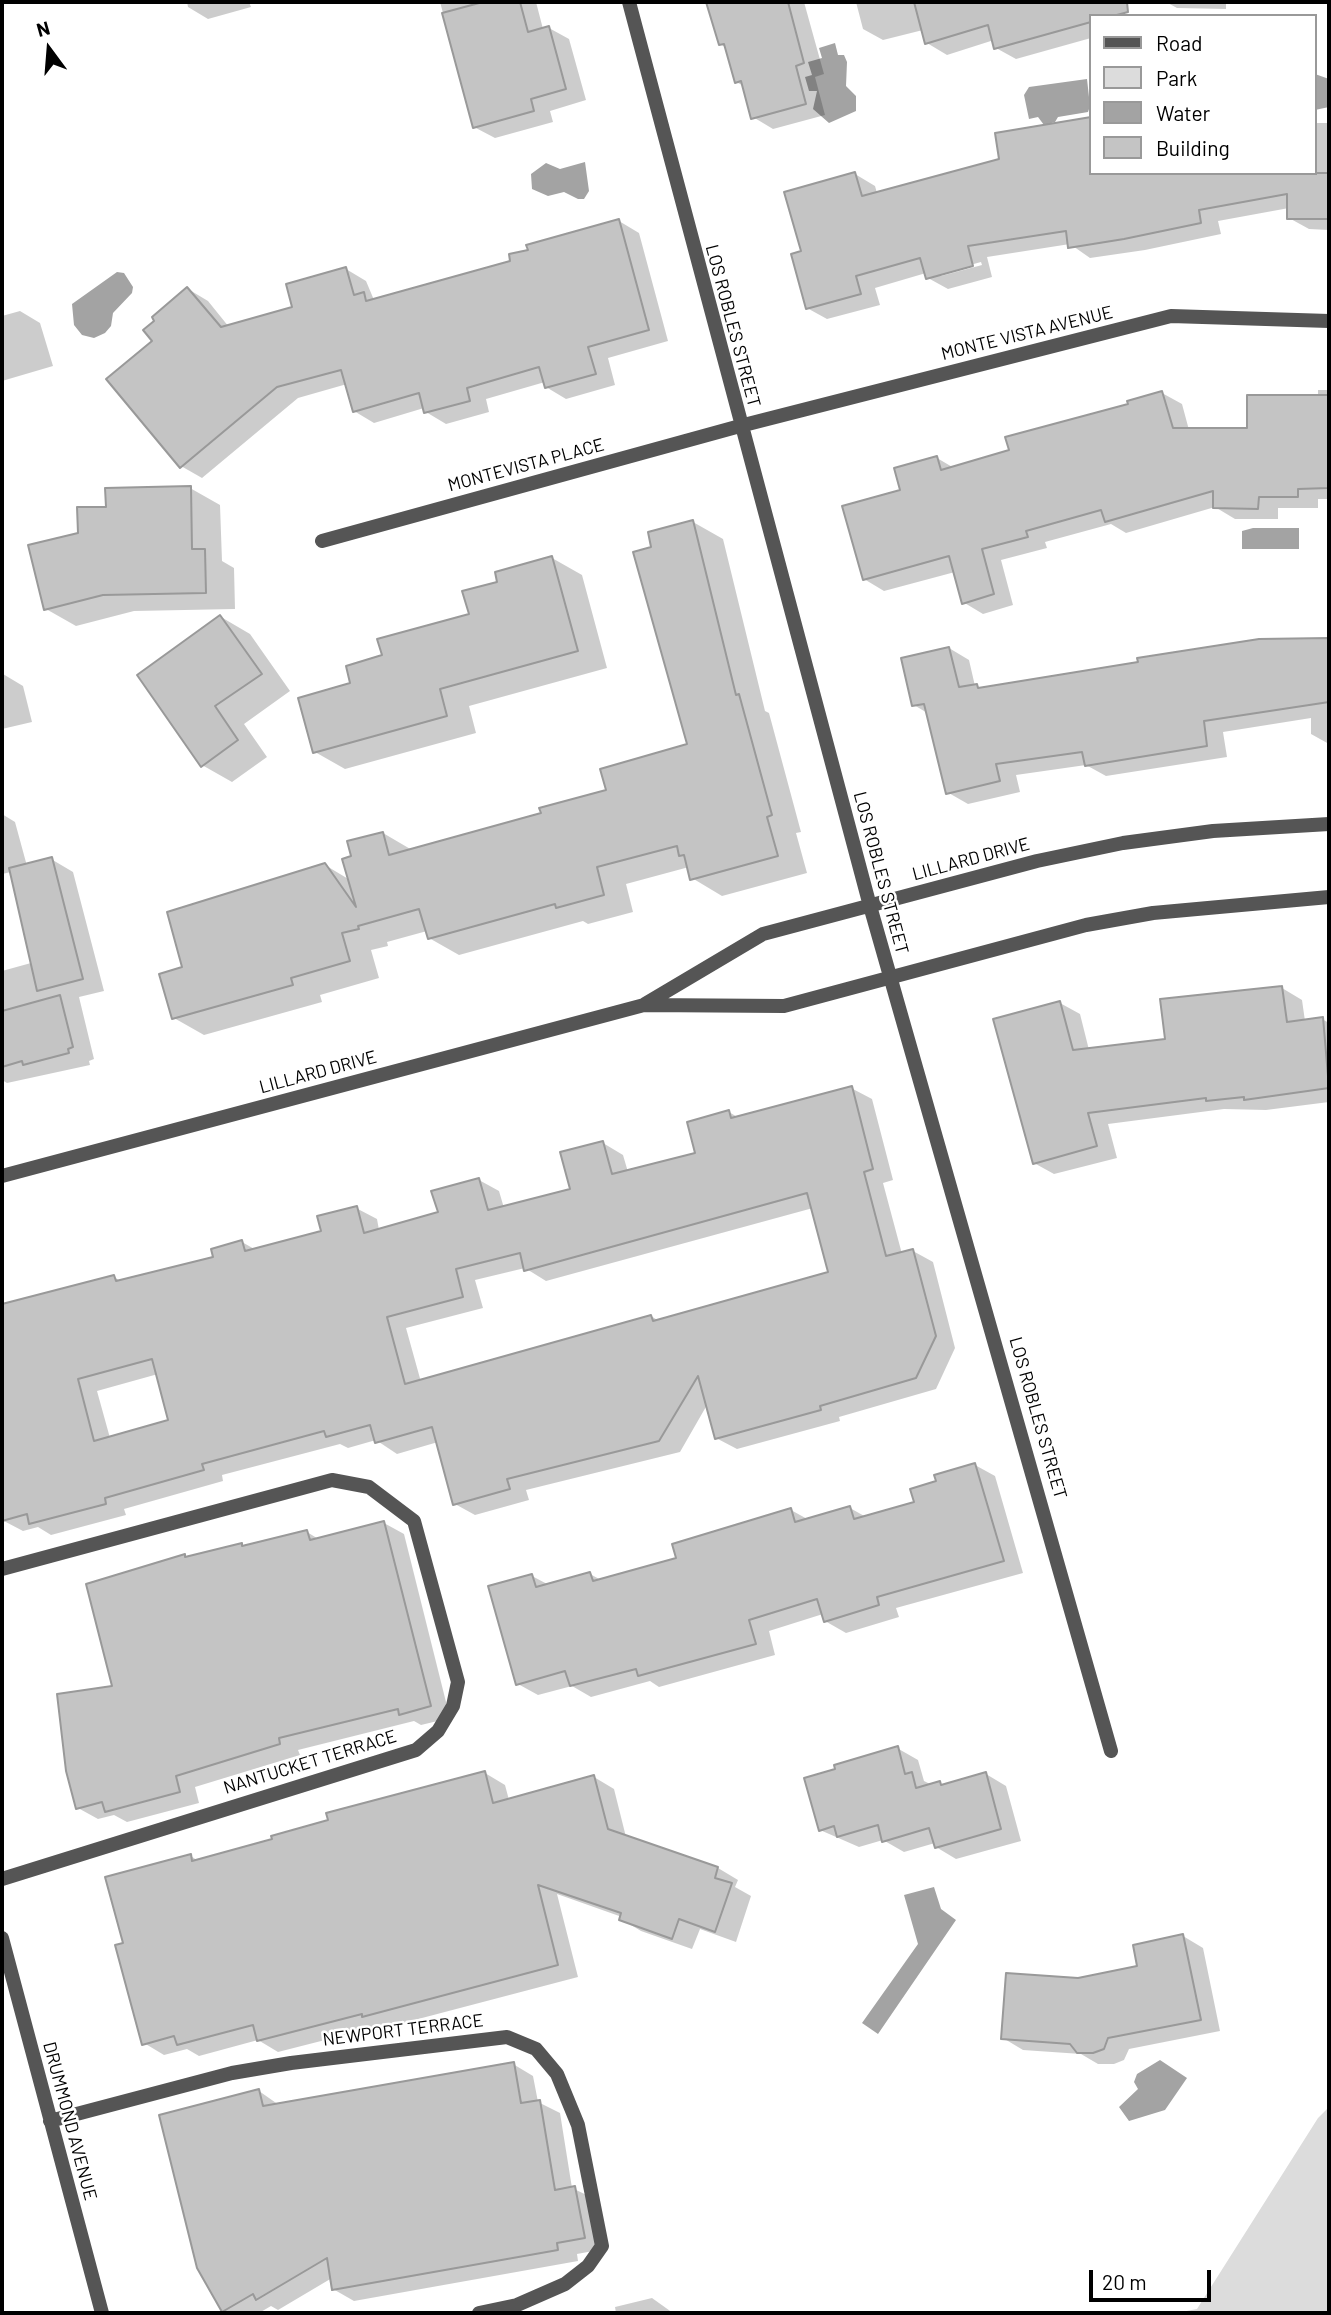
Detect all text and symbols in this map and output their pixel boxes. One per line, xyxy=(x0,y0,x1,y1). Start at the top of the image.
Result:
north arrow xyxy=(14,14,84,84)
legend xyxy=(1090,14,1317,175)
text: N xyxy=(34,16,52,41)
text: Road xyxy=(1156,30,1202,55)
text: Park xyxy=(1156,65,1197,90)
text: Water xyxy=(1156,100,1210,125)
text: Building xyxy=(1156,135,1230,160)
street label: LOS ROBLES STREET xyxy=(701,242,765,410)
street label: MONTE VISTA AVENUE xyxy=(939,301,1115,365)
street label: MONTEVISTA PLACE xyxy=(445,434,607,496)
street label: LOS ROBLES STREET xyxy=(849,789,913,957)
street label: LILLARD DRIVE xyxy=(910,833,1032,885)
street label: LILLARD DRIVE xyxy=(257,1046,379,1098)
street label: LOS ROBLES STREET xyxy=(1005,1334,1071,1502)
street label: NANTUCKET TERRACE xyxy=(221,1725,399,1799)
street label: NEWPORT TERRACE xyxy=(321,2009,485,2051)
street label: DRUMMOND AVENUE xyxy=(38,2039,102,2203)
scale bar xyxy=(1093,2256,1216,2300)
text: 20 m xyxy=(1102,2269,1147,2294)

